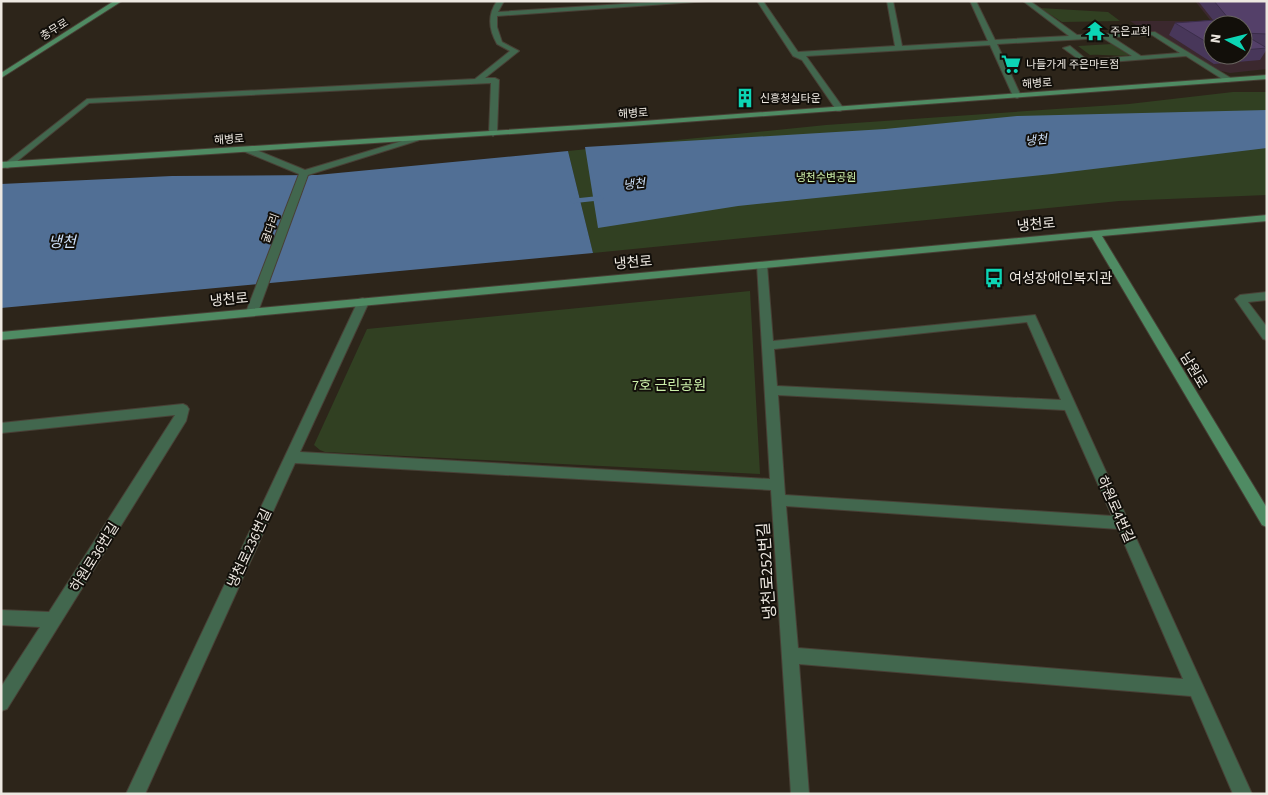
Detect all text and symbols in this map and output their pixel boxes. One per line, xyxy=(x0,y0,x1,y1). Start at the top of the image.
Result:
street label: 충무로 xyxy=(37,15,71,44)
north arrow xyxy=(1203,15,1253,65)
temple icon: 주은교회 xyxy=(1084,20,1106,42)
place label: 주은교회 xyxy=(1110,24,1150,39)
text: N xyxy=(1206,33,1227,44)
supermarket icon: 나들가게 주은마트점 xyxy=(1000,53,1022,75)
place label: 나들가게 주은마트점 xyxy=(1026,57,1119,72)
street label: 해병로 xyxy=(1021,75,1053,92)
building icon: 신흥청실타운 xyxy=(734,87,756,109)
place label: 신흥청실타운 xyxy=(760,91,821,106)
street label: 해병로 xyxy=(617,105,649,122)
street label: 해병로 xyxy=(213,131,245,148)
water label: 냉천 xyxy=(1024,131,1050,150)
park label: 냉천수변공원 xyxy=(796,170,856,185)
water label: 냉천 xyxy=(622,175,648,194)
street label: 굴다리 xyxy=(258,211,283,245)
street label: 냉천로 xyxy=(1016,213,1056,237)
water label: 냉천 xyxy=(48,232,78,253)
street label: 냉천로 xyxy=(613,251,653,275)
bus stop icon: 여성장애인복지관 xyxy=(983,267,1005,289)
place label: 여성장애인복지관 xyxy=(1009,269,1112,289)
street label: 냉천로 xyxy=(209,288,249,312)
street label: 남원로 xyxy=(1175,349,1212,392)
park label: 7호 근린공원 xyxy=(632,376,706,396)
street label: 하원로4번길 xyxy=(1091,473,1139,546)
street label: 냉천로236번길 xyxy=(223,506,277,591)
street label: 하원로36번길 xyxy=(66,519,124,596)
street label: 냉천로252번길 xyxy=(753,522,781,620)

